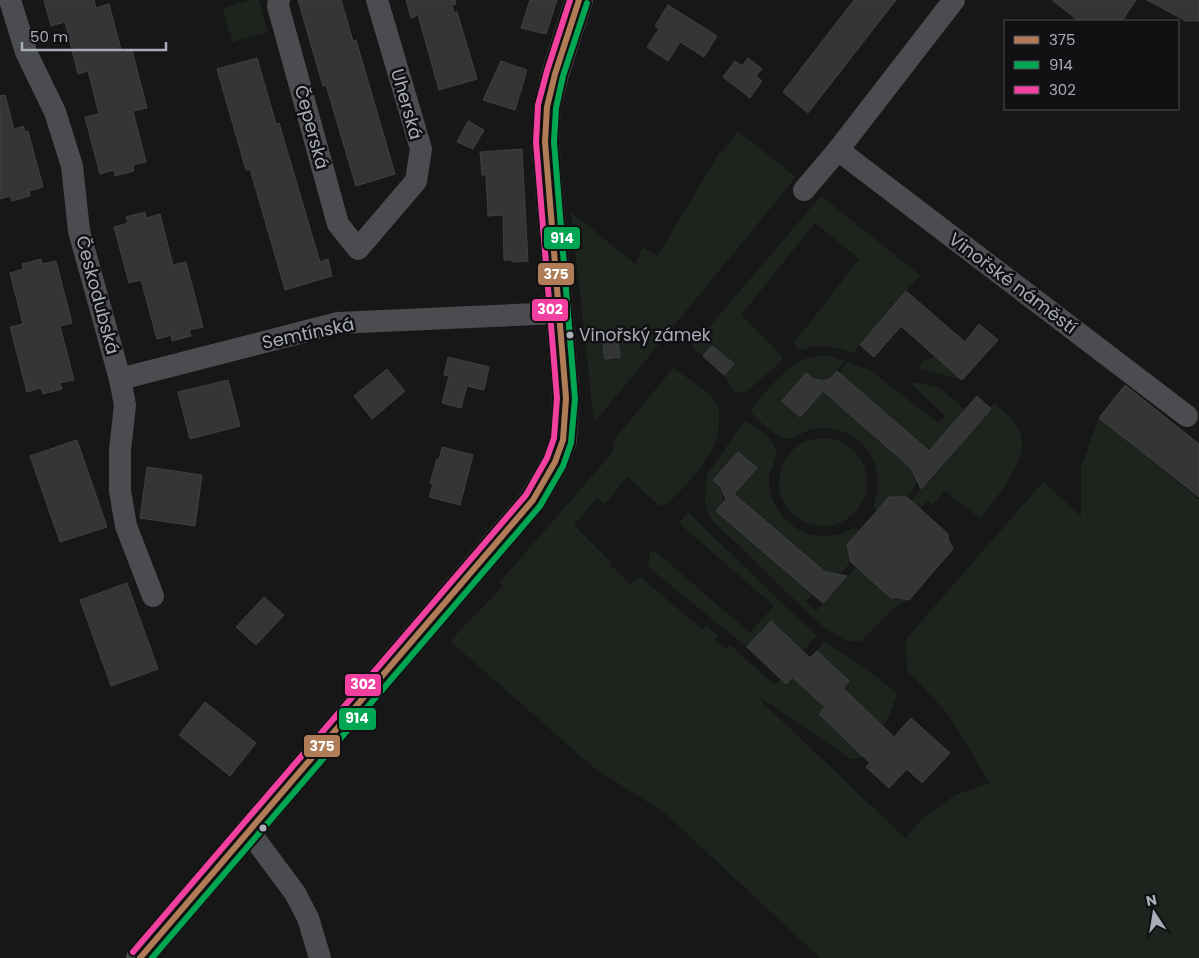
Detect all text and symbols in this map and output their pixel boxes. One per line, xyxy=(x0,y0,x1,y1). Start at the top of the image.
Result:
scale bar xyxy=(22,20,166,52)
legend xyxy=(1004,20,1179,110)
text: 50 m xyxy=(30,26,68,47)
text: 375 xyxy=(1049,29,1075,50)
text: 914 xyxy=(1049,54,1073,75)
street label: Uherská xyxy=(385,66,429,142)
text: 302 xyxy=(1049,79,1076,100)
street label: Čeperská xyxy=(289,82,335,172)
line badge: 914 xyxy=(543,226,581,250)
street label: Vinořské náměstí xyxy=(944,226,1082,340)
text: 914 xyxy=(550,228,574,248)
street label: Českodubská xyxy=(70,233,126,357)
line badge: 375 xyxy=(537,262,575,286)
text: 375 xyxy=(543,264,569,284)
line badge: 302 xyxy=(531,298,569,322)
text: 302 xyxy=(537,299,563,319)
street label: Semtínská xyxy=(260,311,356,355)
place label: Vinořský zámek xyxy=(579,323,711,347)
marker: Vinořský zámek xyxy=(565,330,575,340)
line badge: 302 xyxy=(344,673,382,697)
text: 302 xyxy=(350,674,376,694)
line badge: 914 xyxy=(338,707,377,731)
text: 914 xyxy=(345,708,369,728)
line badge: 375 xyxy=(303,734,341,758)
text: 375 xyxy=(309,736,335,756)
unlabelled marker xyxy=(258,823,268,833)
north arrow xyxy=(1129,888,1179,938)
text: N xyxy=(1144,889,1159,911)

